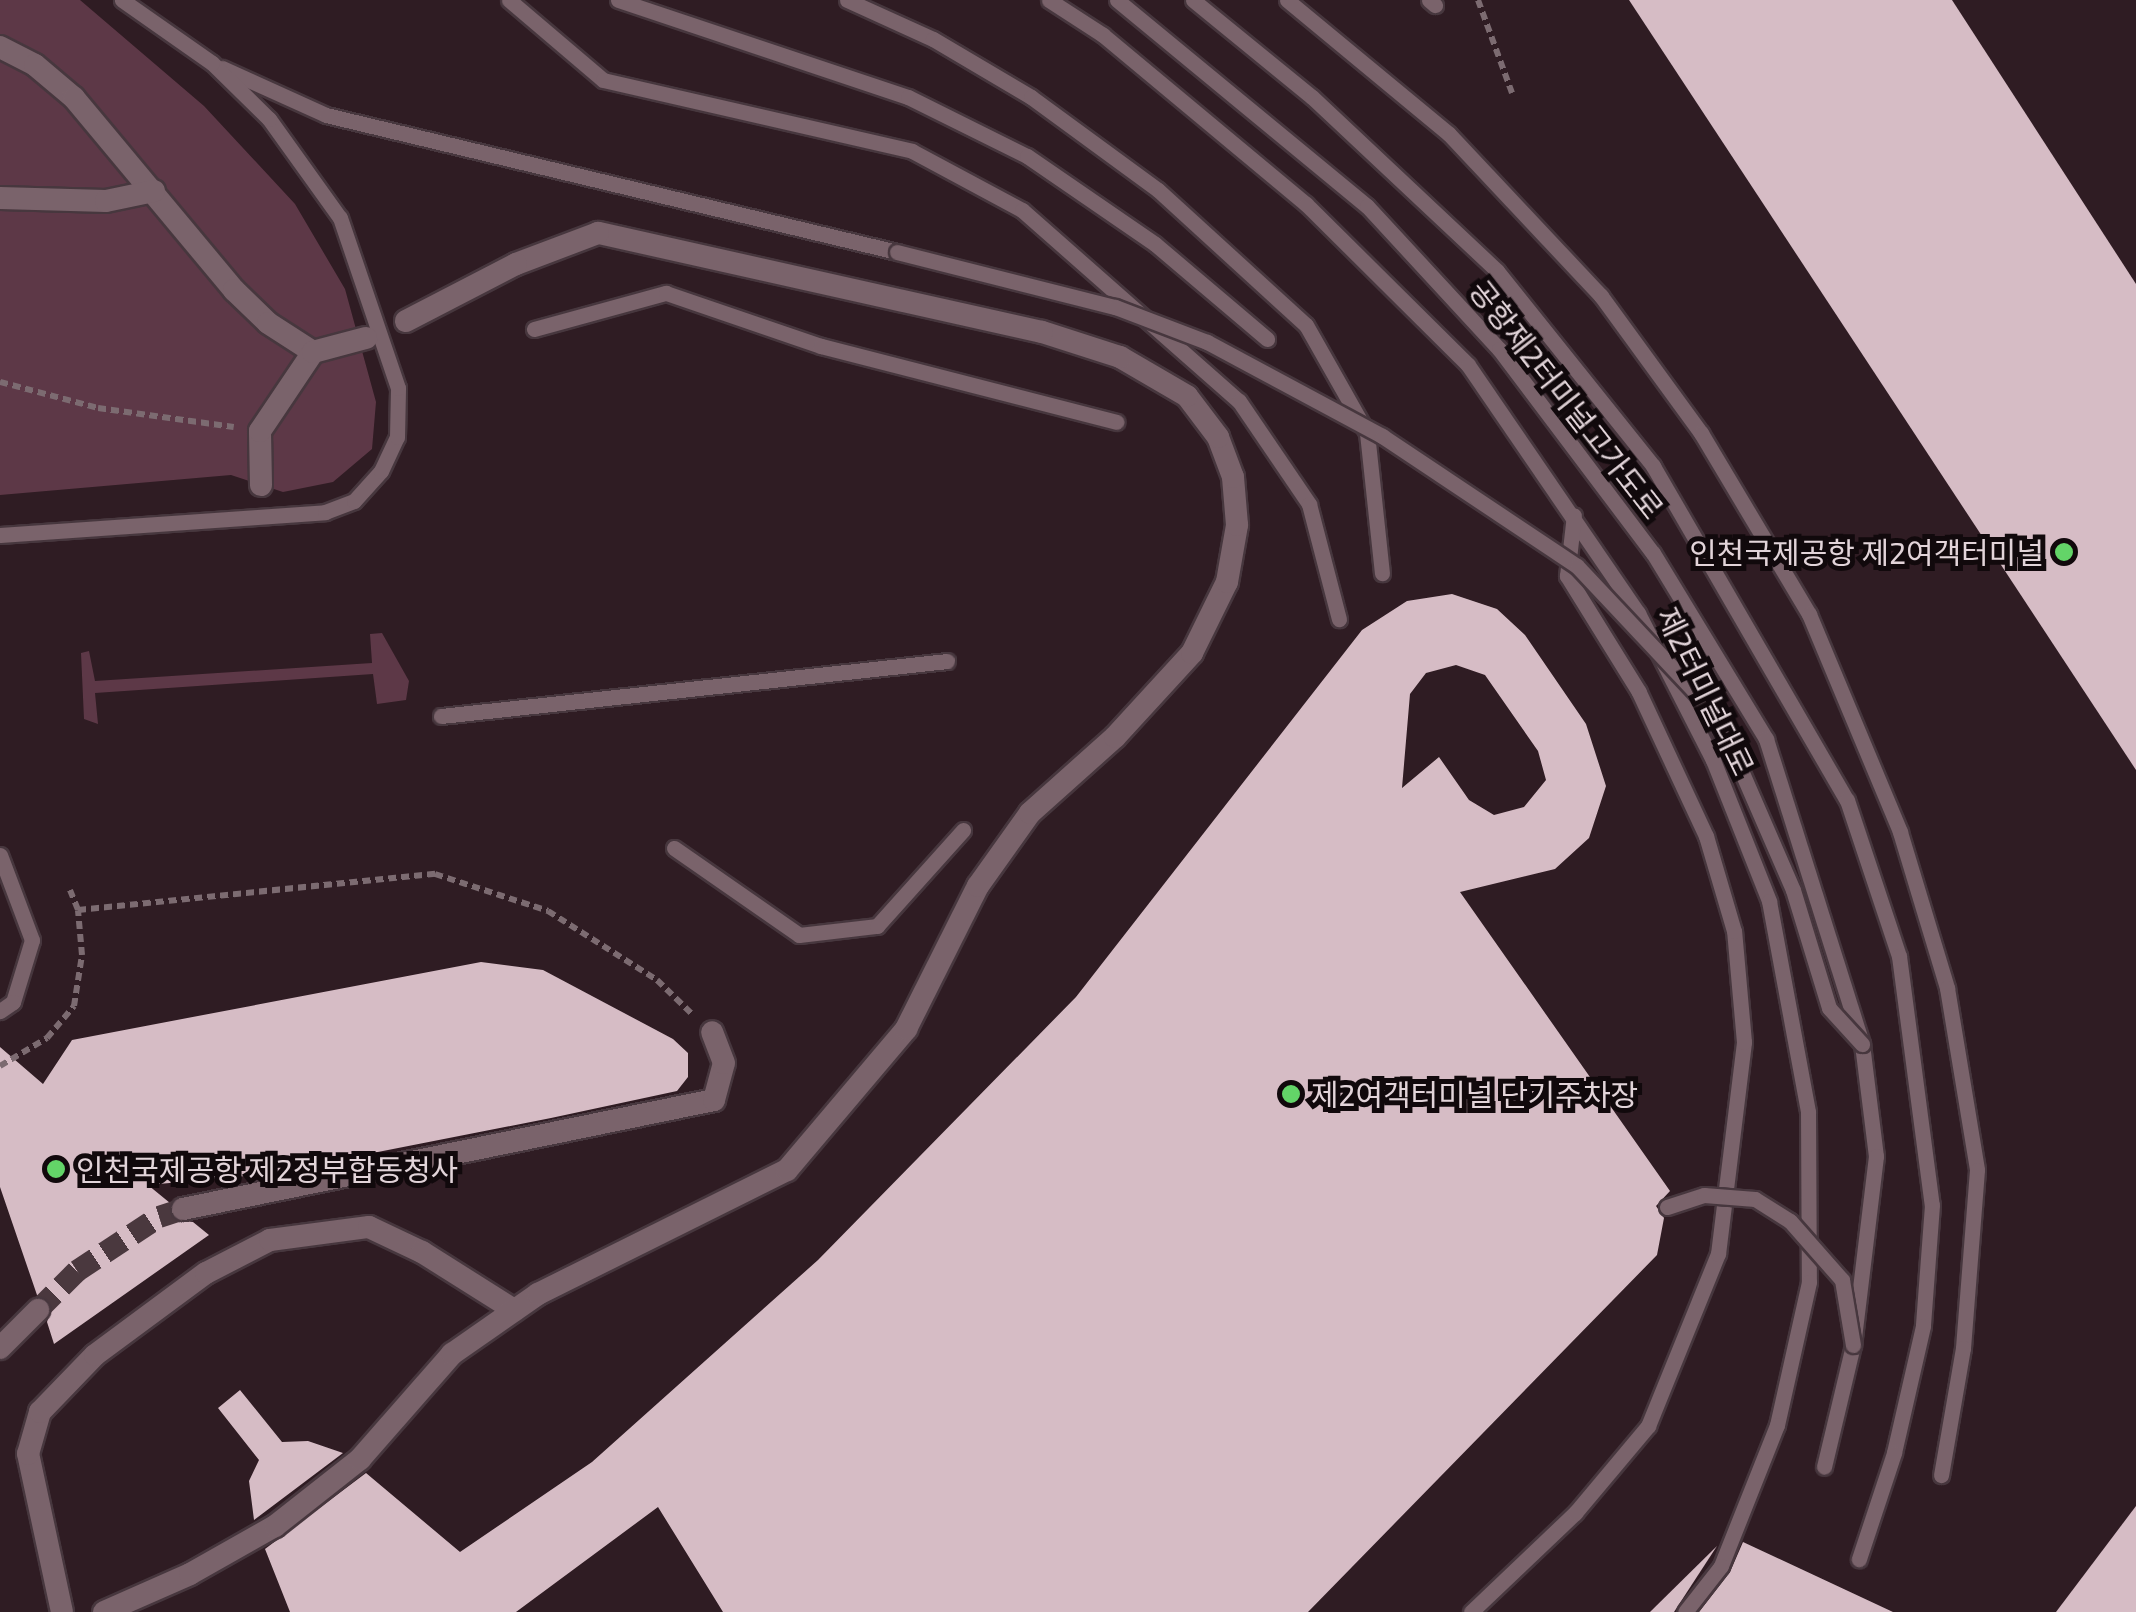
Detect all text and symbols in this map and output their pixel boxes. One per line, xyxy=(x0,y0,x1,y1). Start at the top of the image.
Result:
street label: 공항제2터미널고가도로 xyxy=(1463,273,1671,525)
place label: 인천국제공항 제2여객터미널 xyxy=(1689,534,2044,570)
marker: 인천국제공항 제2여객터미널 xyxy=(2053,541,2075,563)
street label: 제2터미널대로 xyxy=(1650,601,1762,781)
place label: 제2여객터미널 단기주차장 xyxy=(1311,1076,1638,1112)
marker: 제2여객터미널 단기주차장 xyxy=(1280,1083,1302,1105)
place label: 인천국제공항 제2정부합동청사 xyxy=(76,1151,458,1187)
marker: 인천국제공항 제2정부합동청사 xyxy=(45,1158,67,1180)

